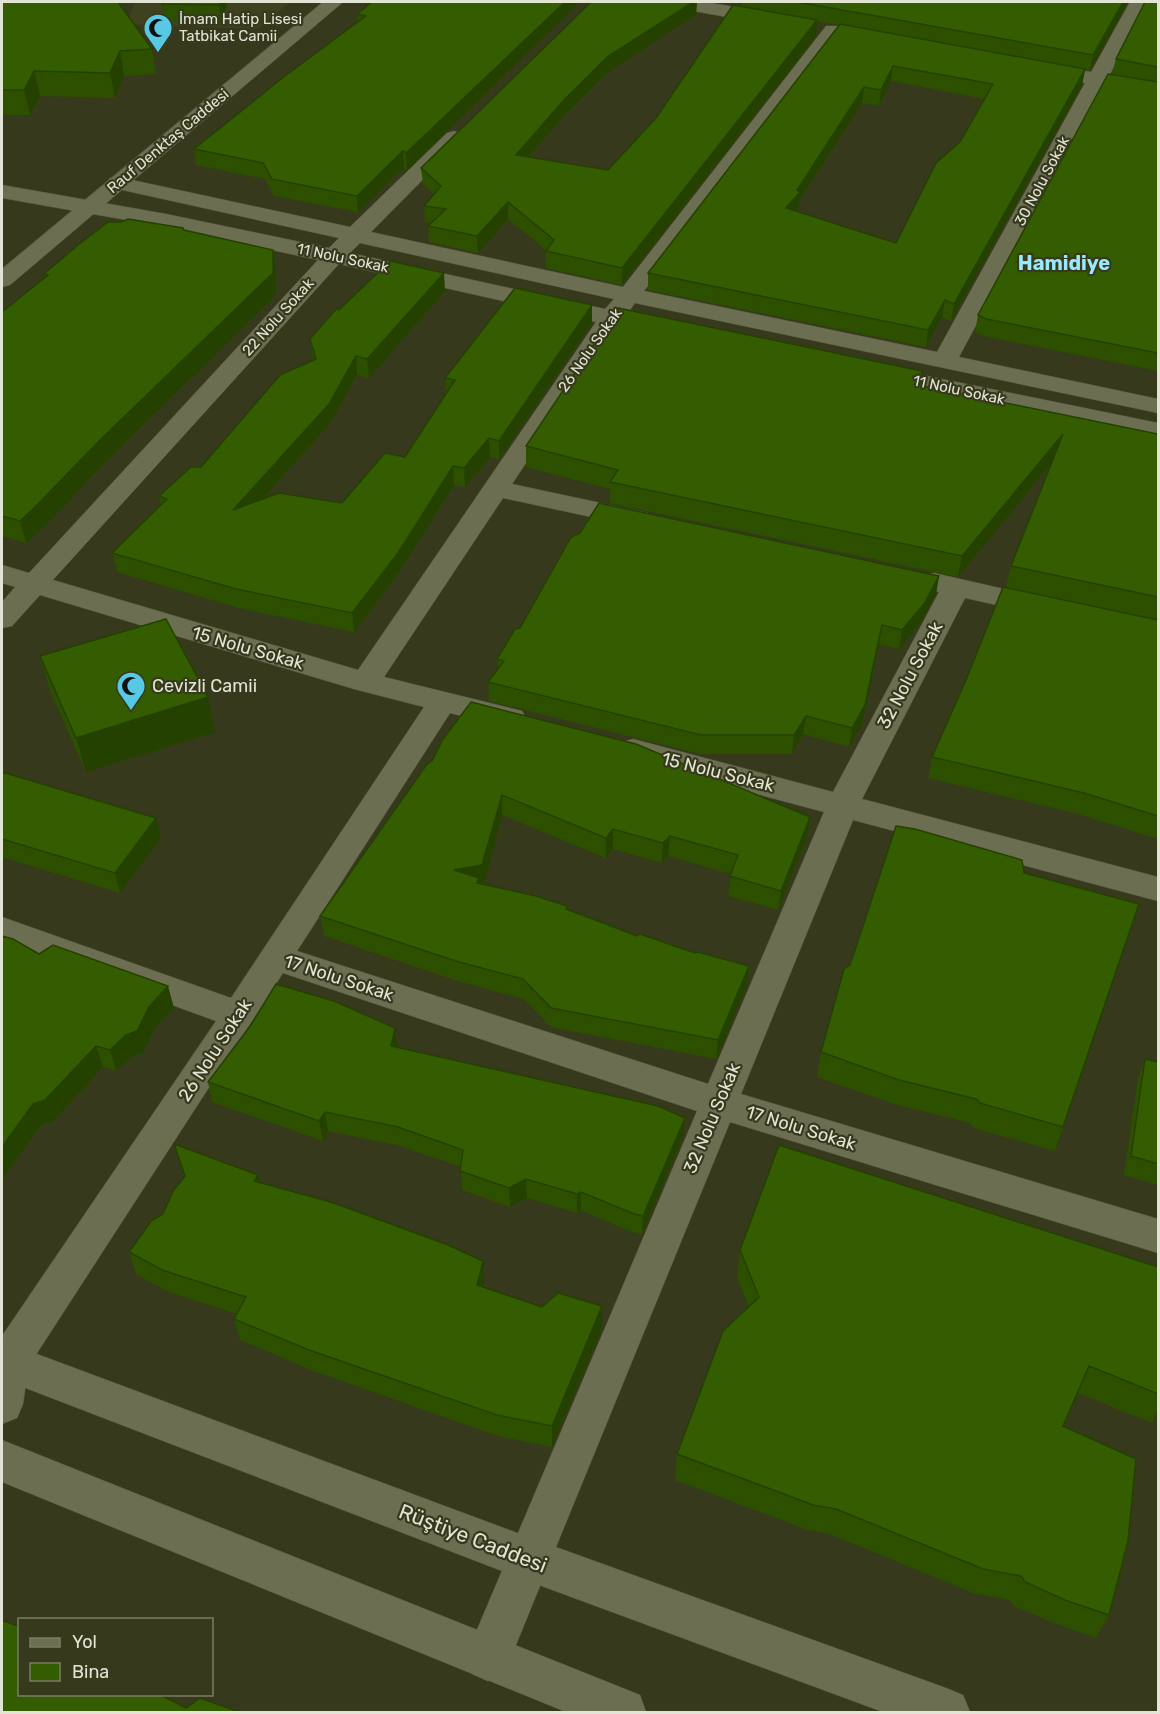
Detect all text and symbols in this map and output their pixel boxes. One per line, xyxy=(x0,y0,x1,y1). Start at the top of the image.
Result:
place label: İmam Hatip Lisesi Tatbikat Camii xyxy=(179,10,302,45)
mosque icon: İmam Hatip Lisesi Tatbikat Camii xyxy=(142,12,174,54)
street label: Rauf Denktaş Caddesi xyxy=(104,85,232,197)
street label: 30 Nolu Sokak xyxy=(1011,133,1073,229)
street label: 11 Nolu Sokak xyxy=(295,239,391,277)
district label: Hamidiye xyxy=(1018,251,1110,275)
street label: 22 Nolu Sokak xyxy=(238,274,318,360)
street label: 26 Nolu Sokak xyxy=(554,304,626,395)
street label: 11 Nolu Sokak xyxy=(911,371,1007,409)
street label: 32 Nolu Sokak xyxy=(873,617,948,732)
street label: 15 Nolu Sokak xyxy=(190,622,307,675)
mosque icon: Cevizli Camii xyxy=(115,670,147,712)
place label: Cevizli Camii xyxy=(152,675,257,697)
street label: 15 Nolu Sokak xyxy=(659,747,777,797)
street label: 17 Nolu Sokak xyxy=(282,950,397,1006)
street label: 26 Nolu Sokak xyxy=(174,994,257,1106)
street label: 32 Nolu Sokak xyxy=(679,1059,745,1177)
street label: 17 Nolu Sokak xyxy=(743,1101,859,1155)
street label: Rüştiye Caddesi xyxy=(395,1498,551,1578)
legend xyxy=(18,1618,213,1696)
text: Yol xyxy=(72,1631,97,1653)
text: Bina xyxy=(72,1661,109,1683)

